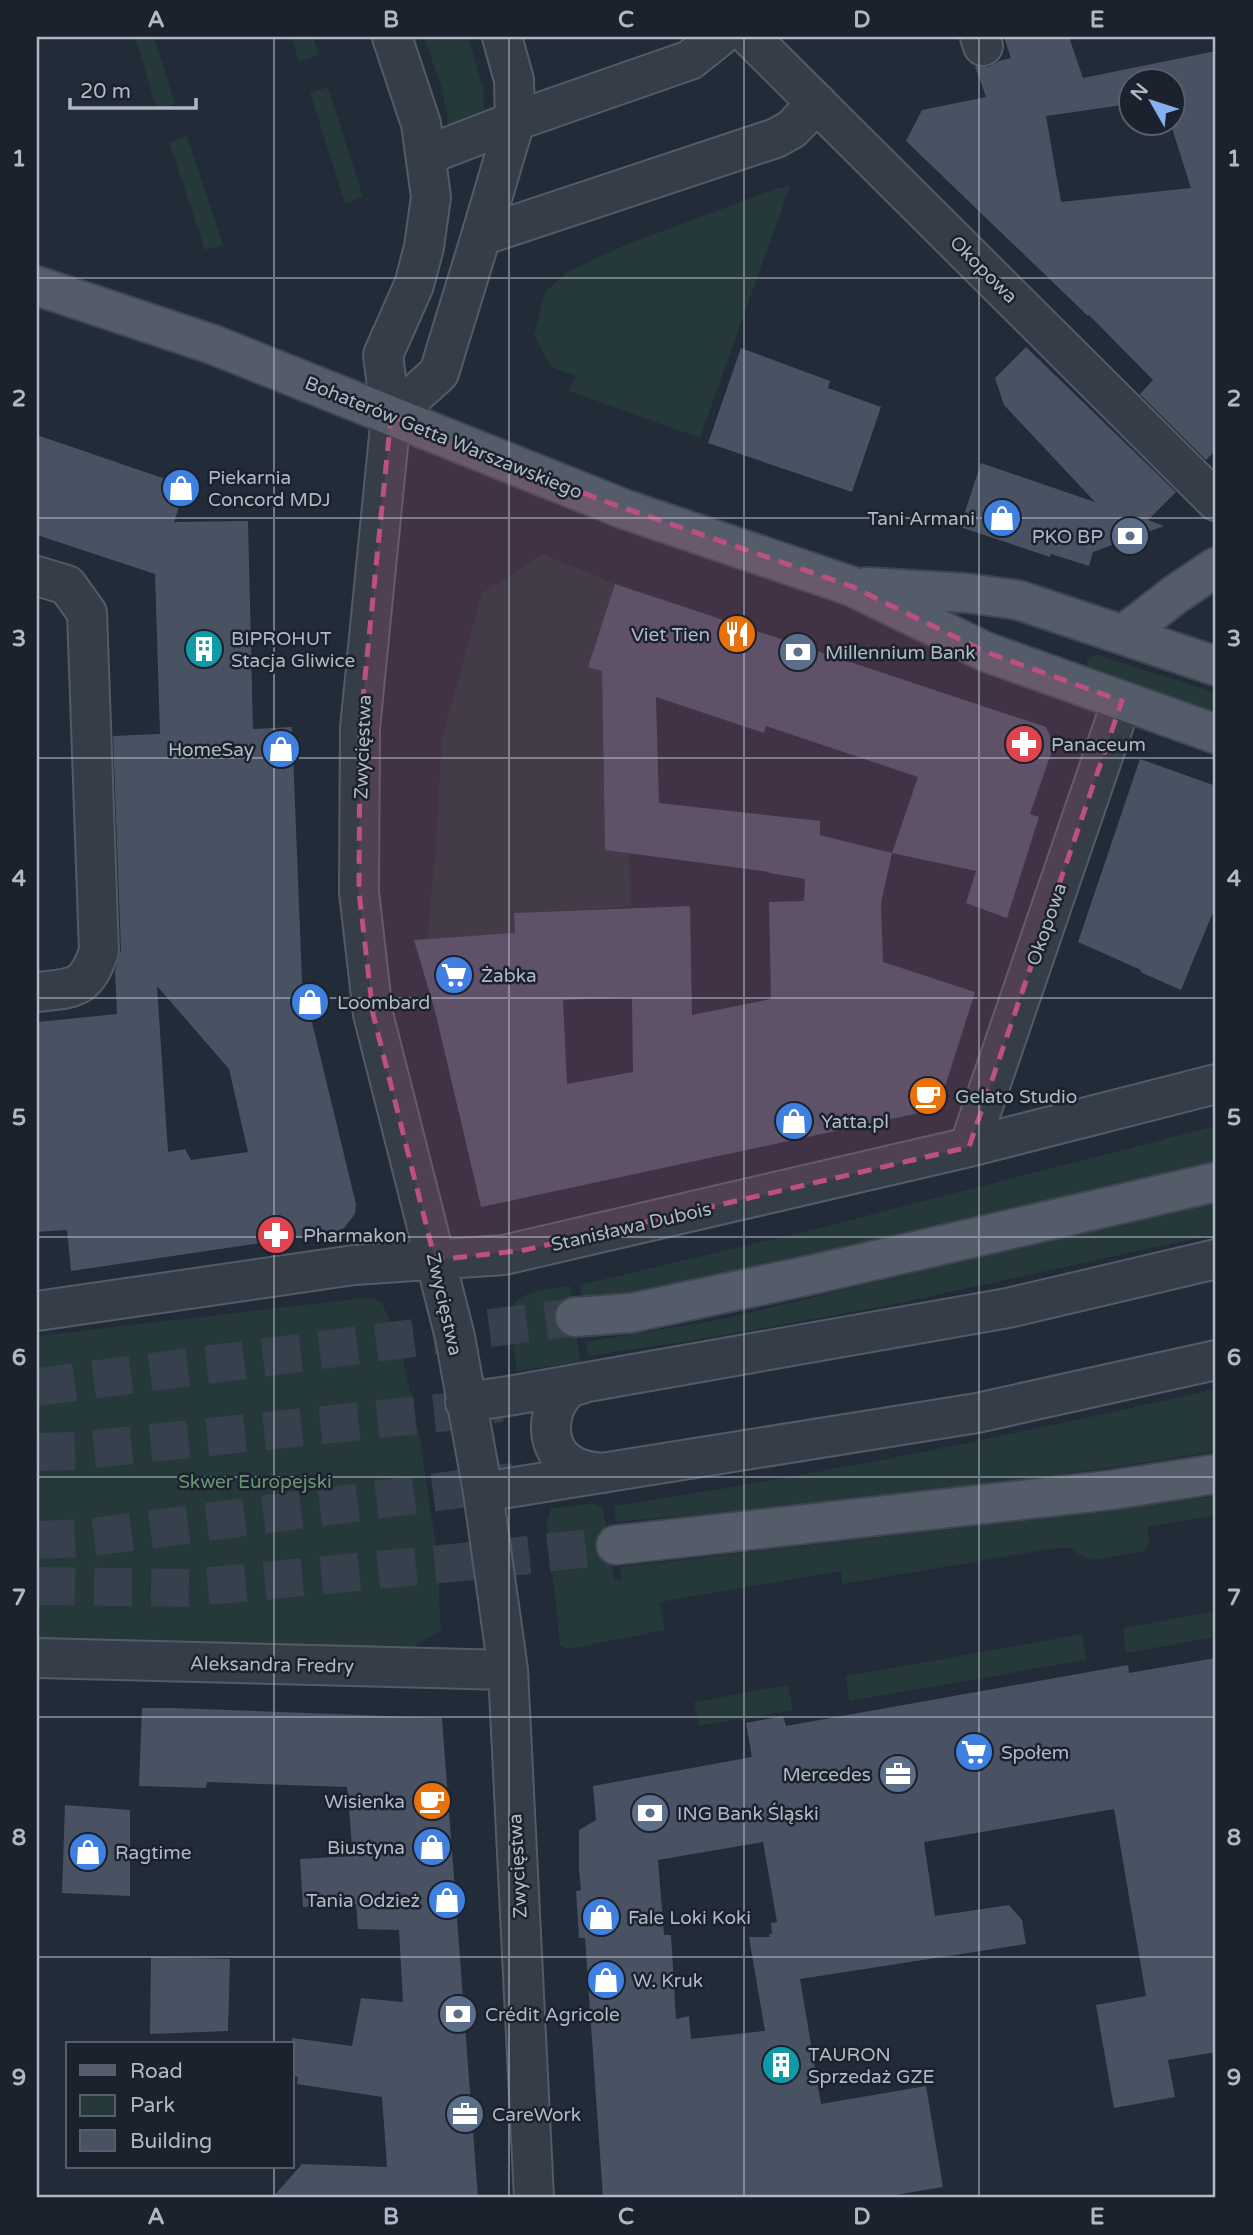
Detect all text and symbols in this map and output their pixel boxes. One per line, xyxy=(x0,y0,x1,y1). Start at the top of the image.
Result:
text: A xyxy=(147,6,165,34)
text: B xyxy=(383,6,399,34)
text: C xyxy=(618,6,634,34)
text: D xyxy=(853,6,871,34)
text: E xyxy=(1090,6,1104,34)
scale bar xyxy=(70,66,196,110)
north arrow xyxy=(1116,66,1186,136)
text: 20 m xyxy=(80,79,131,104)
text: N xyxy=(1126,79,1153,105)
text: 1 xyxy=(12,145,26,173)
text: 1 xyxy=(1227,145,1241,173)
street label: Okopowa xyxy=(945,232,1021,308)
street label: Bohaterów Getta Warszawskiego xyxy=(302,372,586,504)
text: 2 xyxy=(12,385,26,413)
text: 2 xyxy=(1227,385,1241,413)
shop icon: Piekarnia Concord MDJ xyxy=(160,467,202,509)
place label: Piekarnia Concord MDJ xyxy=(208,467,331,511)
shop icon: Tani Armani xyxy=(981,497,1023,539)
place label: Tani Armani xyxy=(867,508,975,530)
bank icon: PKO BP xyxy=(1109,515,1151,557)
place label: PKO BP xyxy=(1032,526,1103,548)
restaurant icon: Viet Tien xyxy=(716,613,758,655)
place label: Viet Tien xyxy=(631,624,710,646)
text: 3 xyxy=(12,625,26,653)
text: 3 xyxy=(1227,625,1241,653)
building icon: BIPROHUT Stacja Gliwice xyxy=(183,628,225,670)
place label: BIPROHUT Stacja Gliwice xyxy=(231,628,355,672)
bank icon: Millennium Bank xyxy=(777,631,819,673)
place label: Millennium Bank xyxy=(825,642,976,664)
street label: Zwycięstwa xyxy=(350,694,376,800)
pharmacy icon: Panaceum xyxy=(1003,723,1045,765)
shop icon: HomeSay xyxy=(260,728,302,770)
place label: Panaceum xyxy=(1051,734,1146,756)
place label: HomeSay xyxy=(168,739,254,761)
text: 4 xyxy=(12,865,27,893)
text: 4 xyxy=(1227,865,1242,893)
street label: Okopowa xyxy=(1023,880,1071,969)
supermarket icon: Żabka xyxy=(433,954,475,996)
place label: Żabka xyxy=(481,965,537,987)
shop icon: Loombard xyxy=(289,981,331,1023)
place label: Loombard xyxy=(337,992,430,1014)
cafe icon: Gelato Studio xyxy=(907,1075,949,1117)
place label: Gelato Studio xyxy=(955,1086,1077,1108)
shop icon: Yatta.pl xyxy=(773,1100,815,1142)
text: 5 xyxy=(12,1104,26,1132)
text: 5 xyxy=(1227,1104,1241,1132)
place label: Yatta.pl xyxy=(821,1111,889,1133)
street label: Stanisława Dubois xyxy=(549,1198,713,1256)
pharmacy icon: Pharmakon xyxy=(255,1214,297,1256)
place label: Pharmakon xyxy=(303,1225,407,1247)
street label: Zwycięstwa xyxy=(422,1251,467,1358)
text: 6 xyxy=(12,1344,26,1372)
text: 6 xyxy=(1227,1344,1241,1372)
park label: Skwer Europejski xyxy=(178,1471,332,1493)
text: 7 xyxy=(12,1584,26,1612)
text: 7 xyxy=(1227,1584,1241,1612)
street label: Aleksandra Fredry xyxy=(190,1653,354,1677)
supermarket icon: Społem xyxy=(953,1731,995,1773)
place label: Społem xyxy=(1001,1742,1069,1764)
office icon: Mercedes xyxy=(877,1753,919,1795)
place label: Mercedes xyxy=(782,1764,871,1786)
cafe icon: Wisienka xyxy=(411,1780,453,1822)
place label: Wisienka xyxy=(324,1791,405,1813)
bank icon: ING Bank Śląski xyxy=(629,1792,671,1834)
place label: ING Bank Śląski xyxy=(677,1802,819,1825)
street label: Zwycięstwa xyxy=(504,1813,532,1919)
text: 8 xyxy=(12,1824,26,1852)
text: 8 xyxy=(1227,1824,1241,1852)
shop icon: Biustyna xyxy=(411,1826,453,1868)
shop icon: Ragtime xyxy=(67,1831,109,1873)
place label: Biustyna xyxy=(327,1837,405,1859)
place label: Ragtime xyxy=(115,1842,191,1864)
shop icon: Tania Odzież xyxy=(426,1879,468,1921)
place label: Tania Odzież xyxy=(306,1890,420,1912)
shop icon: Fale Loki Koki xyxy=(580,1896,622,1938)
place label: Fale Loki Koki xyxy=(628,1907,751,1929)
shop icon: W. Kruk xyxy=(585,1959,627,2001)
place label: W. Kruk xyxy=(633,1970,703,1992)
bank icon: Crédit Agricole xyxy=(437,1993,479,2035)
place label: Crédit Agricole xyxy=(485,2004,620,2026)
legend xyxy=(66,2042,294,2168)
building icon: TAURON Sprzedaż GZE xyxy=(760,2044,802,2086)
place label: TAURON Sprzedaż GZE xyxy=(808,2044,935,2088)
text: Road xyxy=(130,2059,183,2084)
text: 9 xyxy=(12,2064,26,2092)
text: 9 xyxy=(1227,2064,1241,2092)
text: Park xyxy=(130,2093,175,2118)
office icon: CareWork xyxy=(444,2093,486,2135)
place label: CareWork xyxy=(492,2104,581,2126)
text: Building xyxy=(130,2129,212,2154)
text: A xyxy=(147,2203,165,2231)
text: B xyxy=(383,2203,399,2231)
text: C xyxy=(618,2203,634,2231)
text: D xyxy=(853,2203,871,2231)
text: E xyxy=(1090,2203,1104,2231)

